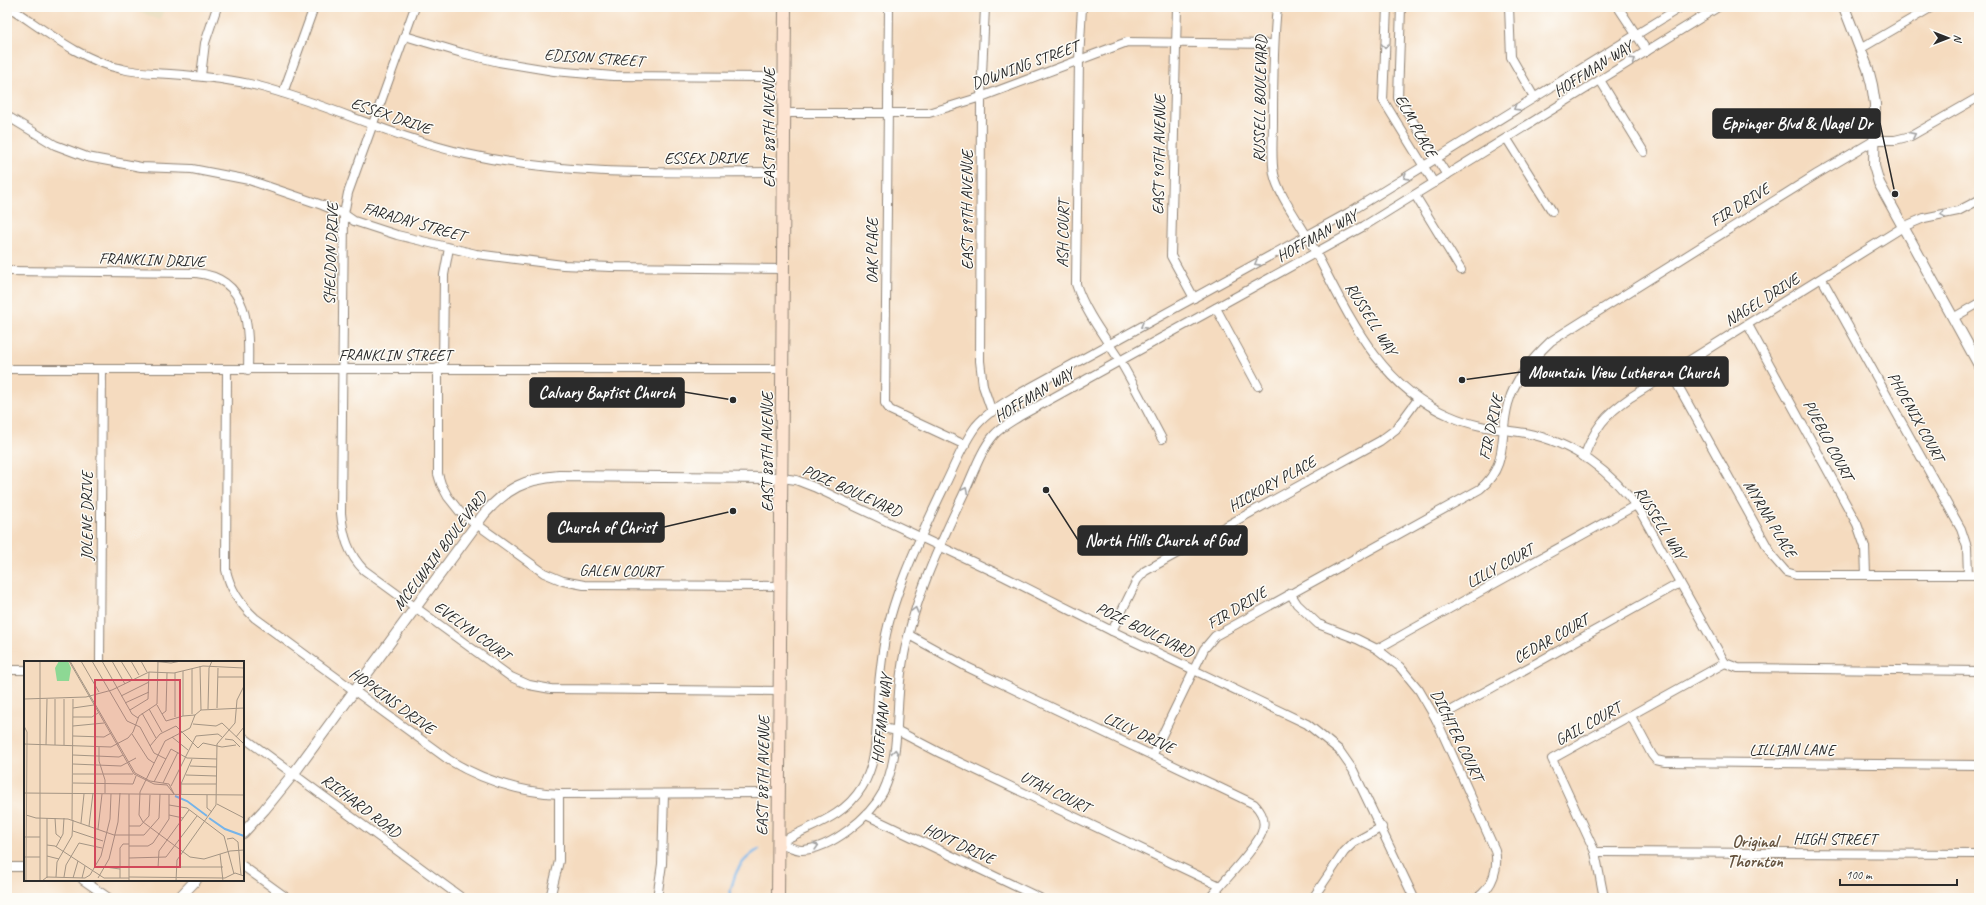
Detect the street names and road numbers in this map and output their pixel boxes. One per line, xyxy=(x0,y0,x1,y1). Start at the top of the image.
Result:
street label: RUSSELL BOULEVARD xyxy=(1249,34,1271,163)
street label: DOWNING STREET xyxy=(969,35,1086,94)
street label: HOFFMAN WAY xyxy=(1550,35,1639,101)
street label: EDISON STREET xyxy=(544,45,648,72)
street label: EAST 88TH AVENUE xyxy=(759,66,779,188)
street label: ELM PLACE xyxy=(1391,91,1442,163)
street label: ESSEX DRIVE xyxy=(348,93,436,140)
street label: EAST 90TH AVENUE xyxy=(1148,93,1170,215)
street label: ESSEX DRIVE xyxy=(664,148,750,168)
street label: EAST 89TH AVENUE xyxy=(957,148,977,270)
street label: FIR DRIVE xyxy=(1707,178,1775,231)
street label: ASH COURT xyxy=(1052,197,1074,268)
street label: FARADAY STREET xyxy=(360,198,471,247)
street label: SHELDON DRIVE xyxy=(319,200,343,306)
street label: HOFFMAN WAY xyxy=(1273,204,1364,266)
street label: OAK PLACE xyxy=(862,216,882,284)
street label: FRANKLIN DRIVE xyxy=(99,248,208,272)
street label: NAGEL DRIVE xyxy=(1721,268,1805,331)
street label: RUSSELL WAY xyxy=(1341,279,1403,361)
street label: FRANKLIN STREET xyxy=(339,345,455,365)
street label: HOFFMAN WAY xyxy=(991,362,1080,427)
street label: PHOENIX COURT xyxy=(1883,369,1951,468)
street label: EAST 88TH AVENUE xyxy=(757,390,777,512)
street label: FIR DRIVE xyxy=(1474,390,1508,461)
street label: PUEBLO COURT xyxy=(1798,396,1860,488)
street label: HICKORY PLACE xyxy=(1225,450,1322,516)
street label: POZE BOULEVARD xyxy=(800,460,906,522)
street label: JOLENE DRIVE xyxy=(77,469,97,561)
street label: MYRNA PLACE xyxy=(1739,477,1802,563)
street label: RUSSELL WAY xyxy=(1630,483,1692,565)
street label: MCELWAIN BOULEVARD xyxy=(389,486,492,614)
street label: LILLY COURT xyxy=(1463,538,1540,593)
street label: GALEN COURT xyxy=(579,560,665,582)
street label: FIR DRIVE xyxy=(1203,581,1272,634)
street label: EVELYN COURT xyxy=(430,597,517,667)
street label: POZE BOULEVARD xyxy=(1093,598,1199,663)
street label: CEDAR COURT xyxy=(1510,608,1596,668)
street label: HOPKINS DRIVE xyxy=(345,663,441,740)
street label: HOFFMAN WAY xyxy=(867,671,897,765)
street label: DICHTER COURT xyxy=(1426,686,1489,787)
street label: GAIL COURT xyxy=(1552,696,1628,750)
street label: LILLY DRIVE xyxy=(1100,708,1180,759)
street label: EAST 88TH AVENUE xyxy=(752,714,774,836)
street label: LILLIAN LANE xyxy=(1749,740,1837,760)
street label: UTAH COURT xyxy=(1017,767,1096,819)
street label: RICHARD ROAD xyxy=(317,770,406,843)
street label: HOYT DRIVE xyxy=(921,819,999,870)
street label: HIGH STREET xyxy=(1793,829,1880,849)

